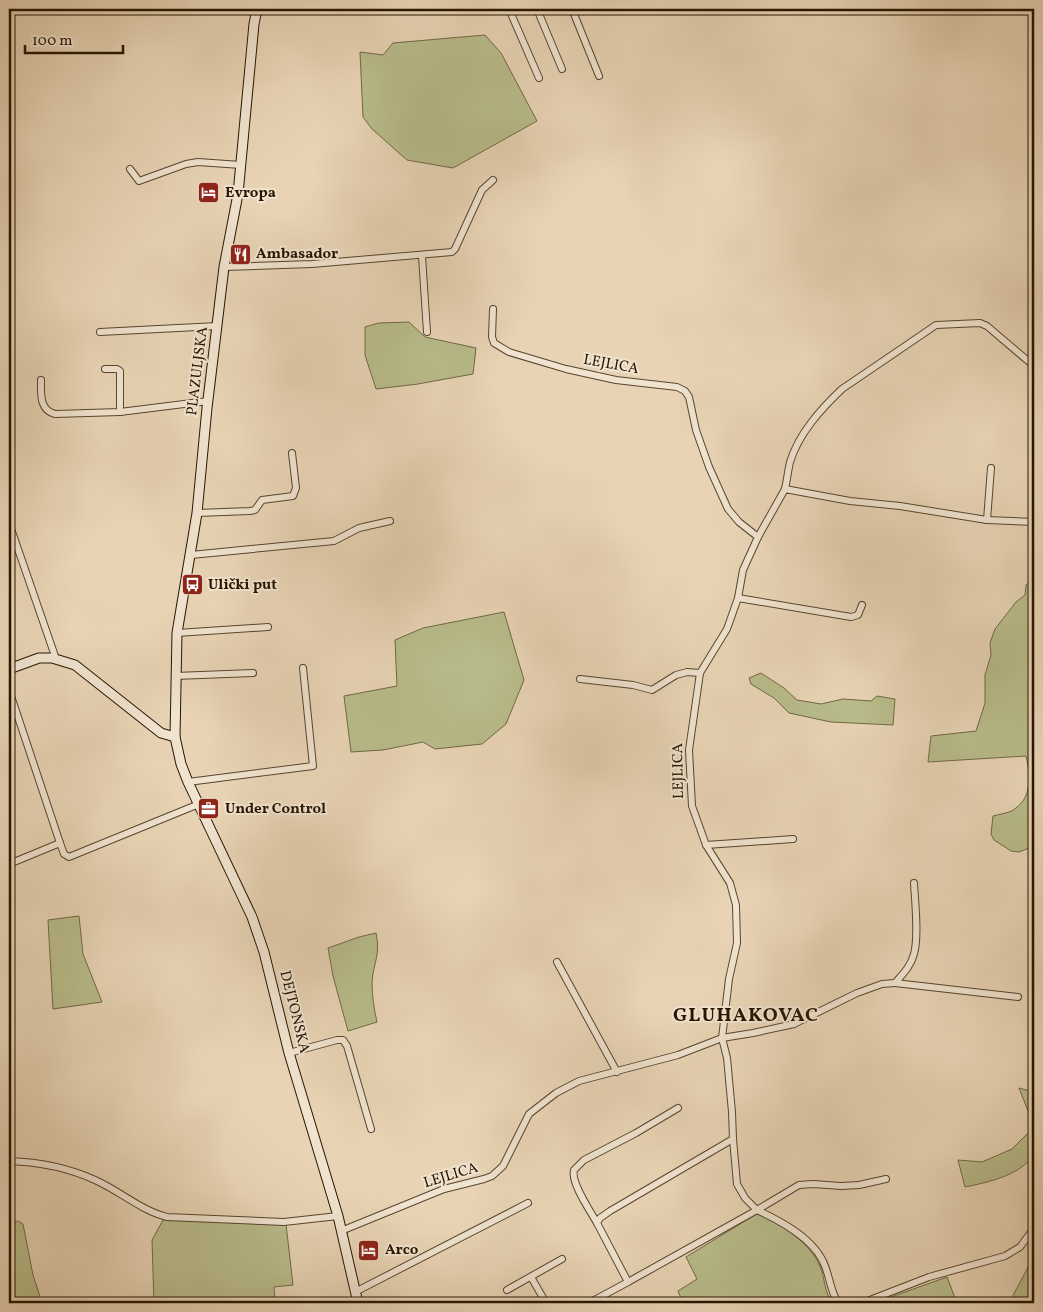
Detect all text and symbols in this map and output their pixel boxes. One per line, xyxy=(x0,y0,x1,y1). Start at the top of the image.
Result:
scale bar xyxy=(25,22,122,54)
text: 100 m xyxy=(32,31,72,52)
hotel icon: Evropa xyxy=(197,181,221,205)
place label: Evropa xyxy=(225,183,276,204)
restaurant icon: Ambasador xyxy=(228,242,252,266)
place label: Ambasador xyxy=(256,244,338,265)
street label: PLAZULJSKA xyxy=(182,325,214,417)
street label: LEJLICA xyxy=(582,350,641,380)
bus stop icon: Ulički put xyxy=(180,573,204,597)
place label: Ulički put xyxy=(208,575,277,596)
street label: LEJLICA xyxy=(668,742,690,799)
office icon: Under Control xyxy=(197,797,221,821)
place label: Under Control xyxy=(225,799,326,820)
street label: DEJTONSKA xyxy=(274,968,315,1056)
district label: GLUHAKOVAC xyxy=(673,1002,819,1030)
street label: LEJLICA xyxy=(421,1158,481,1194)
hotel icon: Arco xyxy=(357,1238,381,1262)
place label: Arco xyxy=(385,1240,419,1261)

